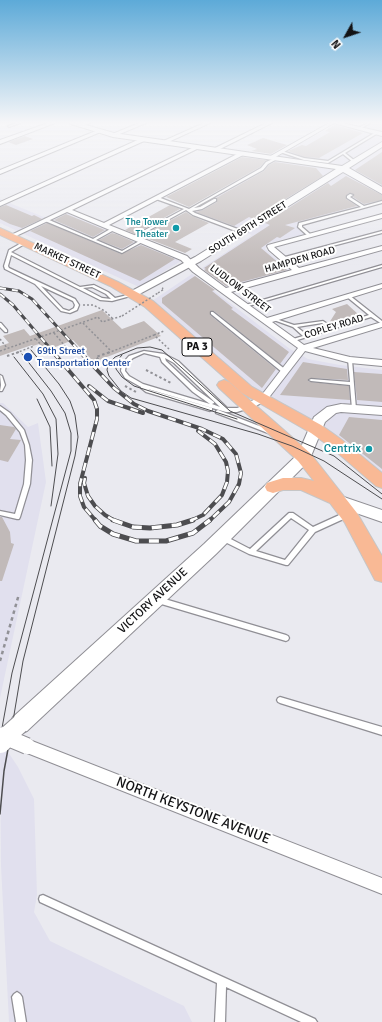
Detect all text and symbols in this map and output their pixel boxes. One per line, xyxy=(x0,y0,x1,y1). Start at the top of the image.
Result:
north arrow xyxy=(326,16,366,56)
text: N xyxy=(329,37,344,51)
street label: SOUTH 69TH STREET xyxy=(207,199,289,257)
place label: The Tower Theater xyxy=(125,216,168,240)
marker: The Tower Theater xyxy=(171,223,181,233)
street label: MARKET STREET xyxy=(32,240,102,282)
street label: HAMPDEN ROAD xyxy=(263,244,337,276)
street label: LUDLOW STREET xyxy=(207,262,273,316)
street label: COPLEY ROAD xyxy=(303,312,365,342)
road number: PA 3 xyxy=(182,338,212,356)
place label: 69th Street Transportation Center xyxy=(37,345,130,368)
marker: 69th Street Transportation Center xyxy=(22,351,34,363)
place label: Centrix xyxy=(324,442,361,456)
marker: Centrix xyxy=(364,444,374,454)
street label: VICTORY AVENUE xyxy=(115,565,191,637)
street label: NORTH KEYSTONE AVENUE xyxy=(114,774,272,848)

